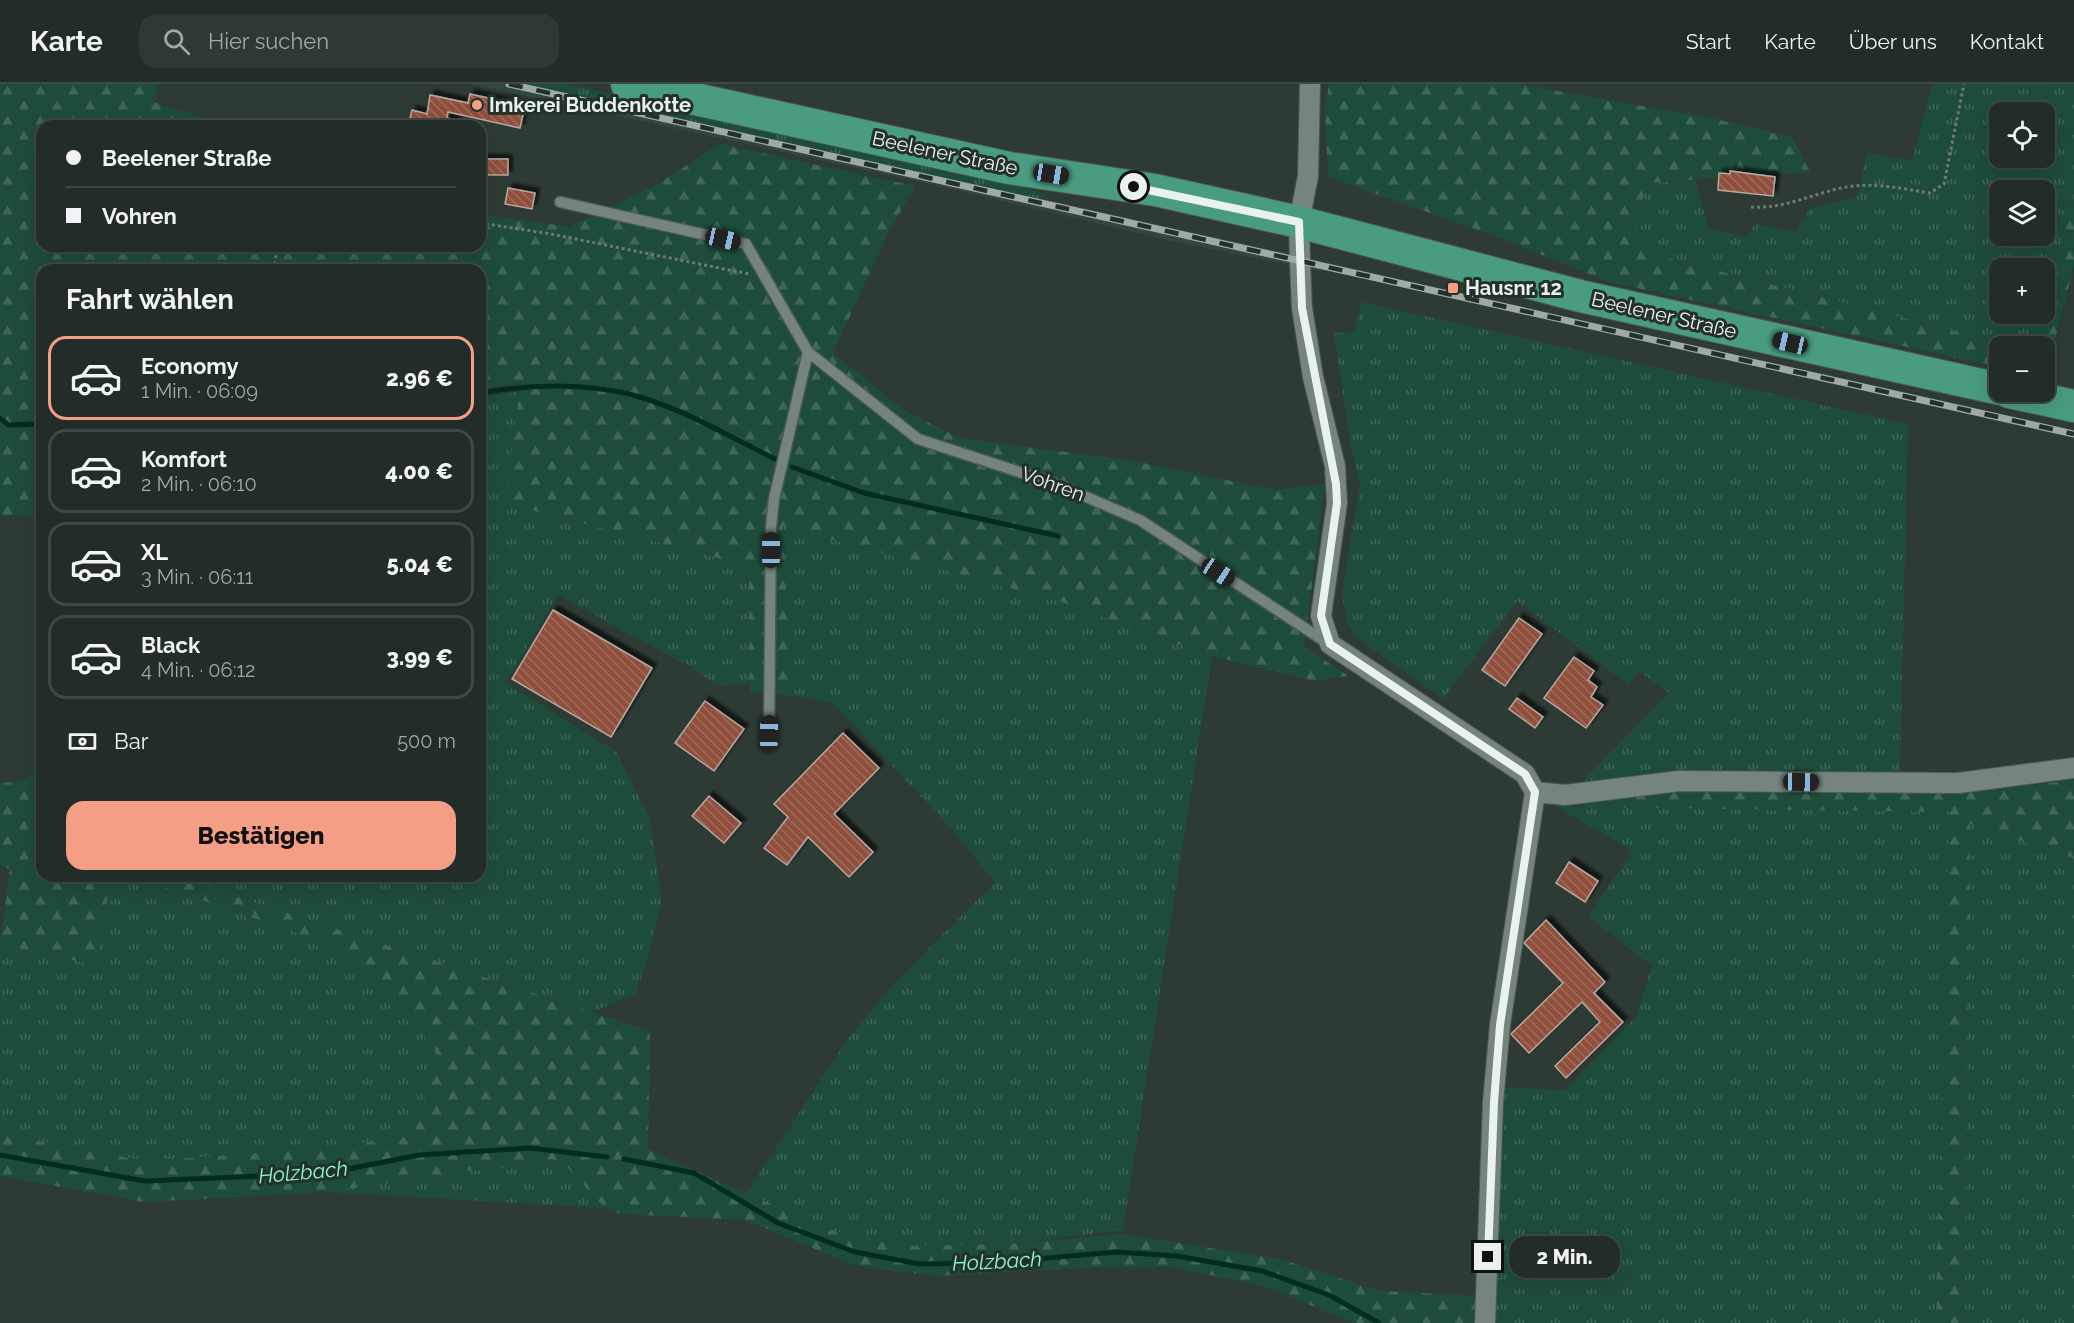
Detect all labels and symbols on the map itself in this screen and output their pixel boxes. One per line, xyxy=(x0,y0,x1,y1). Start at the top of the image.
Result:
place label: Imkerei Buddenkotte xyxy=(489,93,691,117)
marker: Imkerei Buddenkotte xyxy=(470,98,484,112)
street label: Beelener Straße xyxy=(870,126,1020,180)
car xyxy=(1032,162,1070,186)
route start xyxy=(1120,173,1147,200)
car xyxy=(703,226,743,252)
place label: Hausnr. 12 xyxy=(1465,276,1562,300)
marker: Hausnr. 12 xyxy=(1446,281,1460,295)
street label: Beelener Straße xyxy=(1589,287,1739,343)
car xyxy=(1770,330,1810,356)
street label: Vohren xyxy=(1018,461,1088,507)
car xyxy=(762,532,780,568)
car xyxy=(1198,555,1238,589)
car xyxy=(760,715,778,751)
car xyxy=(1783,773,1819,791)
water label: Holzbach xyxy=(257,1156,349,1188)
callout: 2 Min. xyxy=(1509,1236,1620,1278)
route end xyxy=(1474,1243,1501,1270)
water label: Holzbach xyxy=(951,1246,1043,1276)

